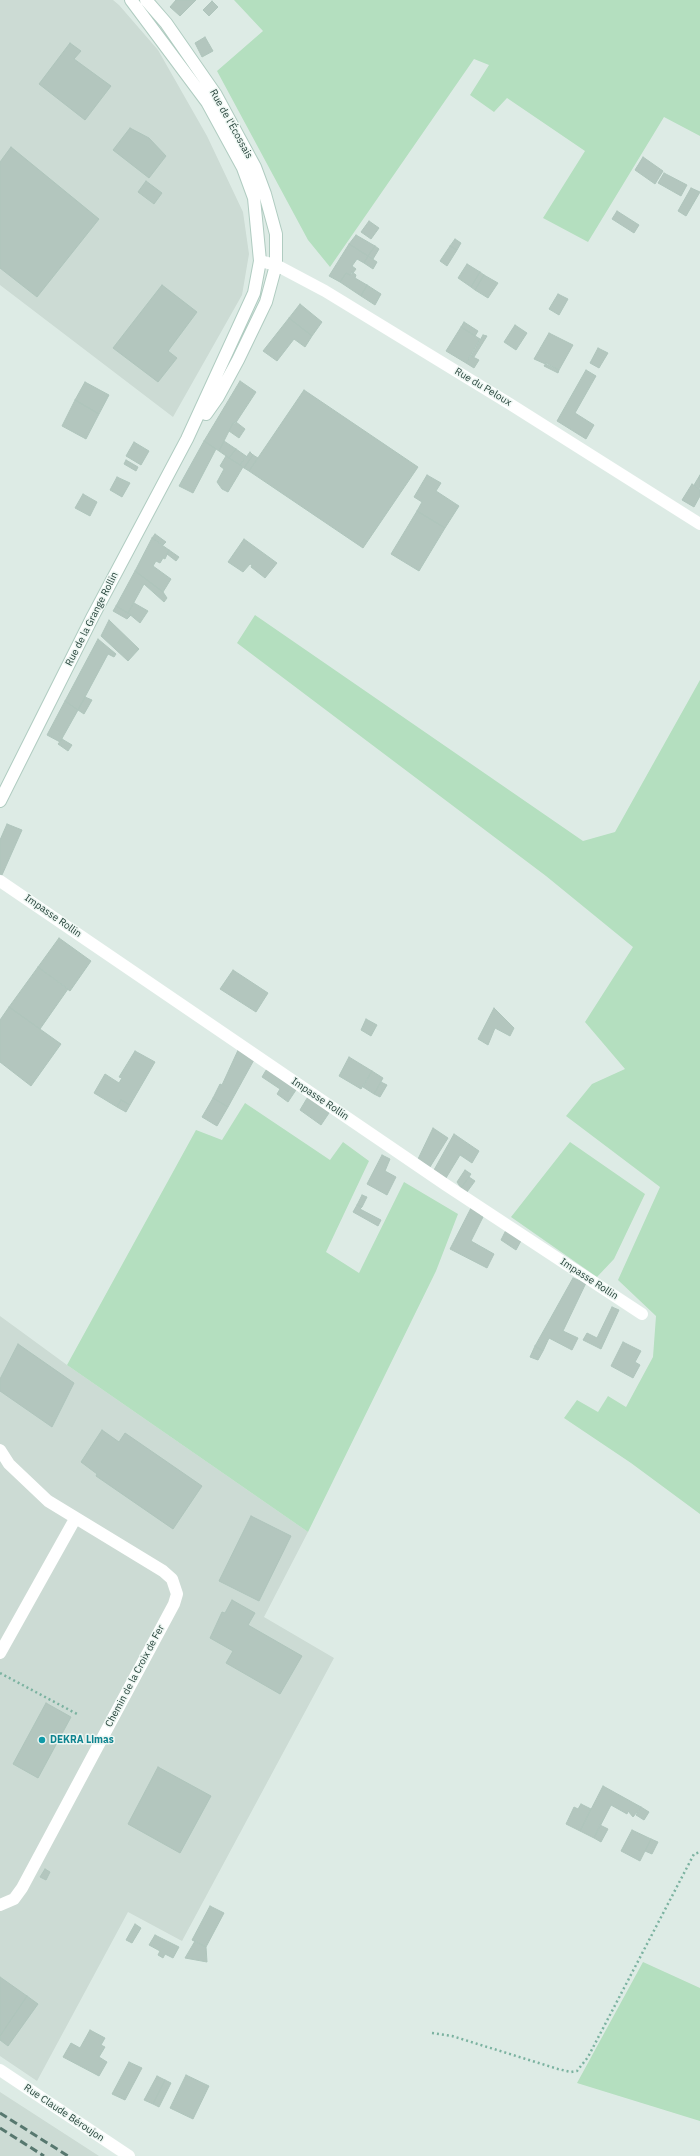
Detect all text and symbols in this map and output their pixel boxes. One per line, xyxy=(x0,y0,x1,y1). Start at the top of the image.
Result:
street label: Rue de l'Écossais xyxy=(207,87,255,161)
street label: Rue du Peloux xyxy=(452,365,514,409)
street label: Rue de la Grange Rollin xyxy=(63,570,121,668)
street label: Impasse Rollin xyxy=(22,892,84,940)
street label: Impasse Rollin xyxy=(289,1075,351,1123)
street label: Impasse Rollin xyxy=(558,1256,620,1302)
street label: Chemin de la Croix de Fer xyxy=(103,1623,167,1729)
place label: DEKRA Limas xyxy=(50,1734,114,1746)
marker: DEKRA Limas xyxy=(37,1735,47,1745)
street label: Rue Claude Béroujon xyxy=(22,2082,106,2144)

